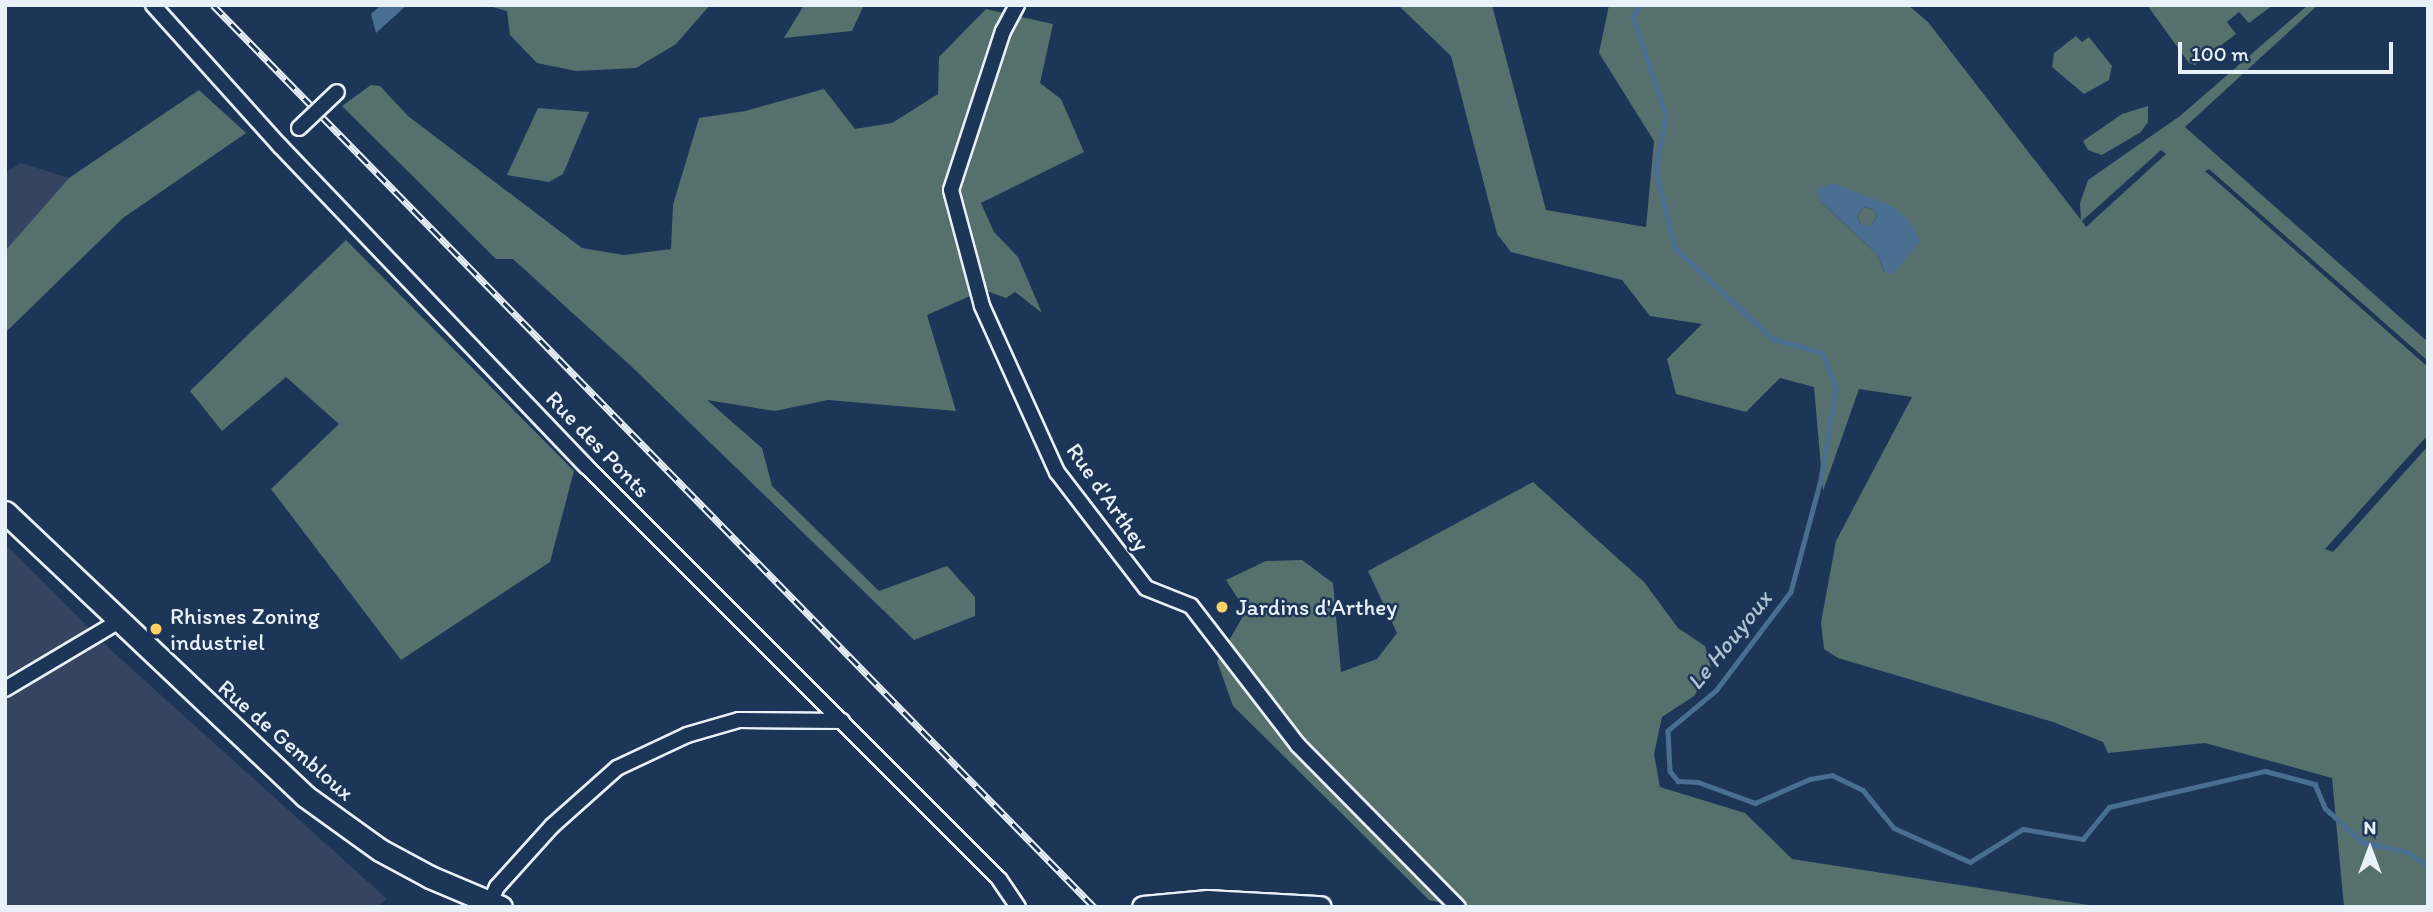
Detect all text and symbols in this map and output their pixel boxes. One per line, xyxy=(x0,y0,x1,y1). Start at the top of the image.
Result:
scale bar xyxy=(2181,28,2396,72)
text: 100 m xyxy=(2191,41,2249,66)
street label: Rue des Ponts xyxy=(540,385,656,503)
street label: Rue d'Arthey xyxy=(1061,438,1155,556)
water label: Le Houyoux xyxy=(1680,585,1778,695)
place label: Jardins d'Arthey xyxy=(1236,593,1398,621)
marker: Jardins d'Arthey xyxy=(1214,599,1230,615)
place label: Rhisnes Zoning industriel xyxy=(170,602,320,656)
marker: Rhisnes Zoning industriel xyxy=(148,621,164,637)
street label: Rue de Gembloux xyxy=(212,673,360,807)
north arrow xyxy=(2335,814,2405,884)
text: N xyxy=(2364,816,2376,839)

